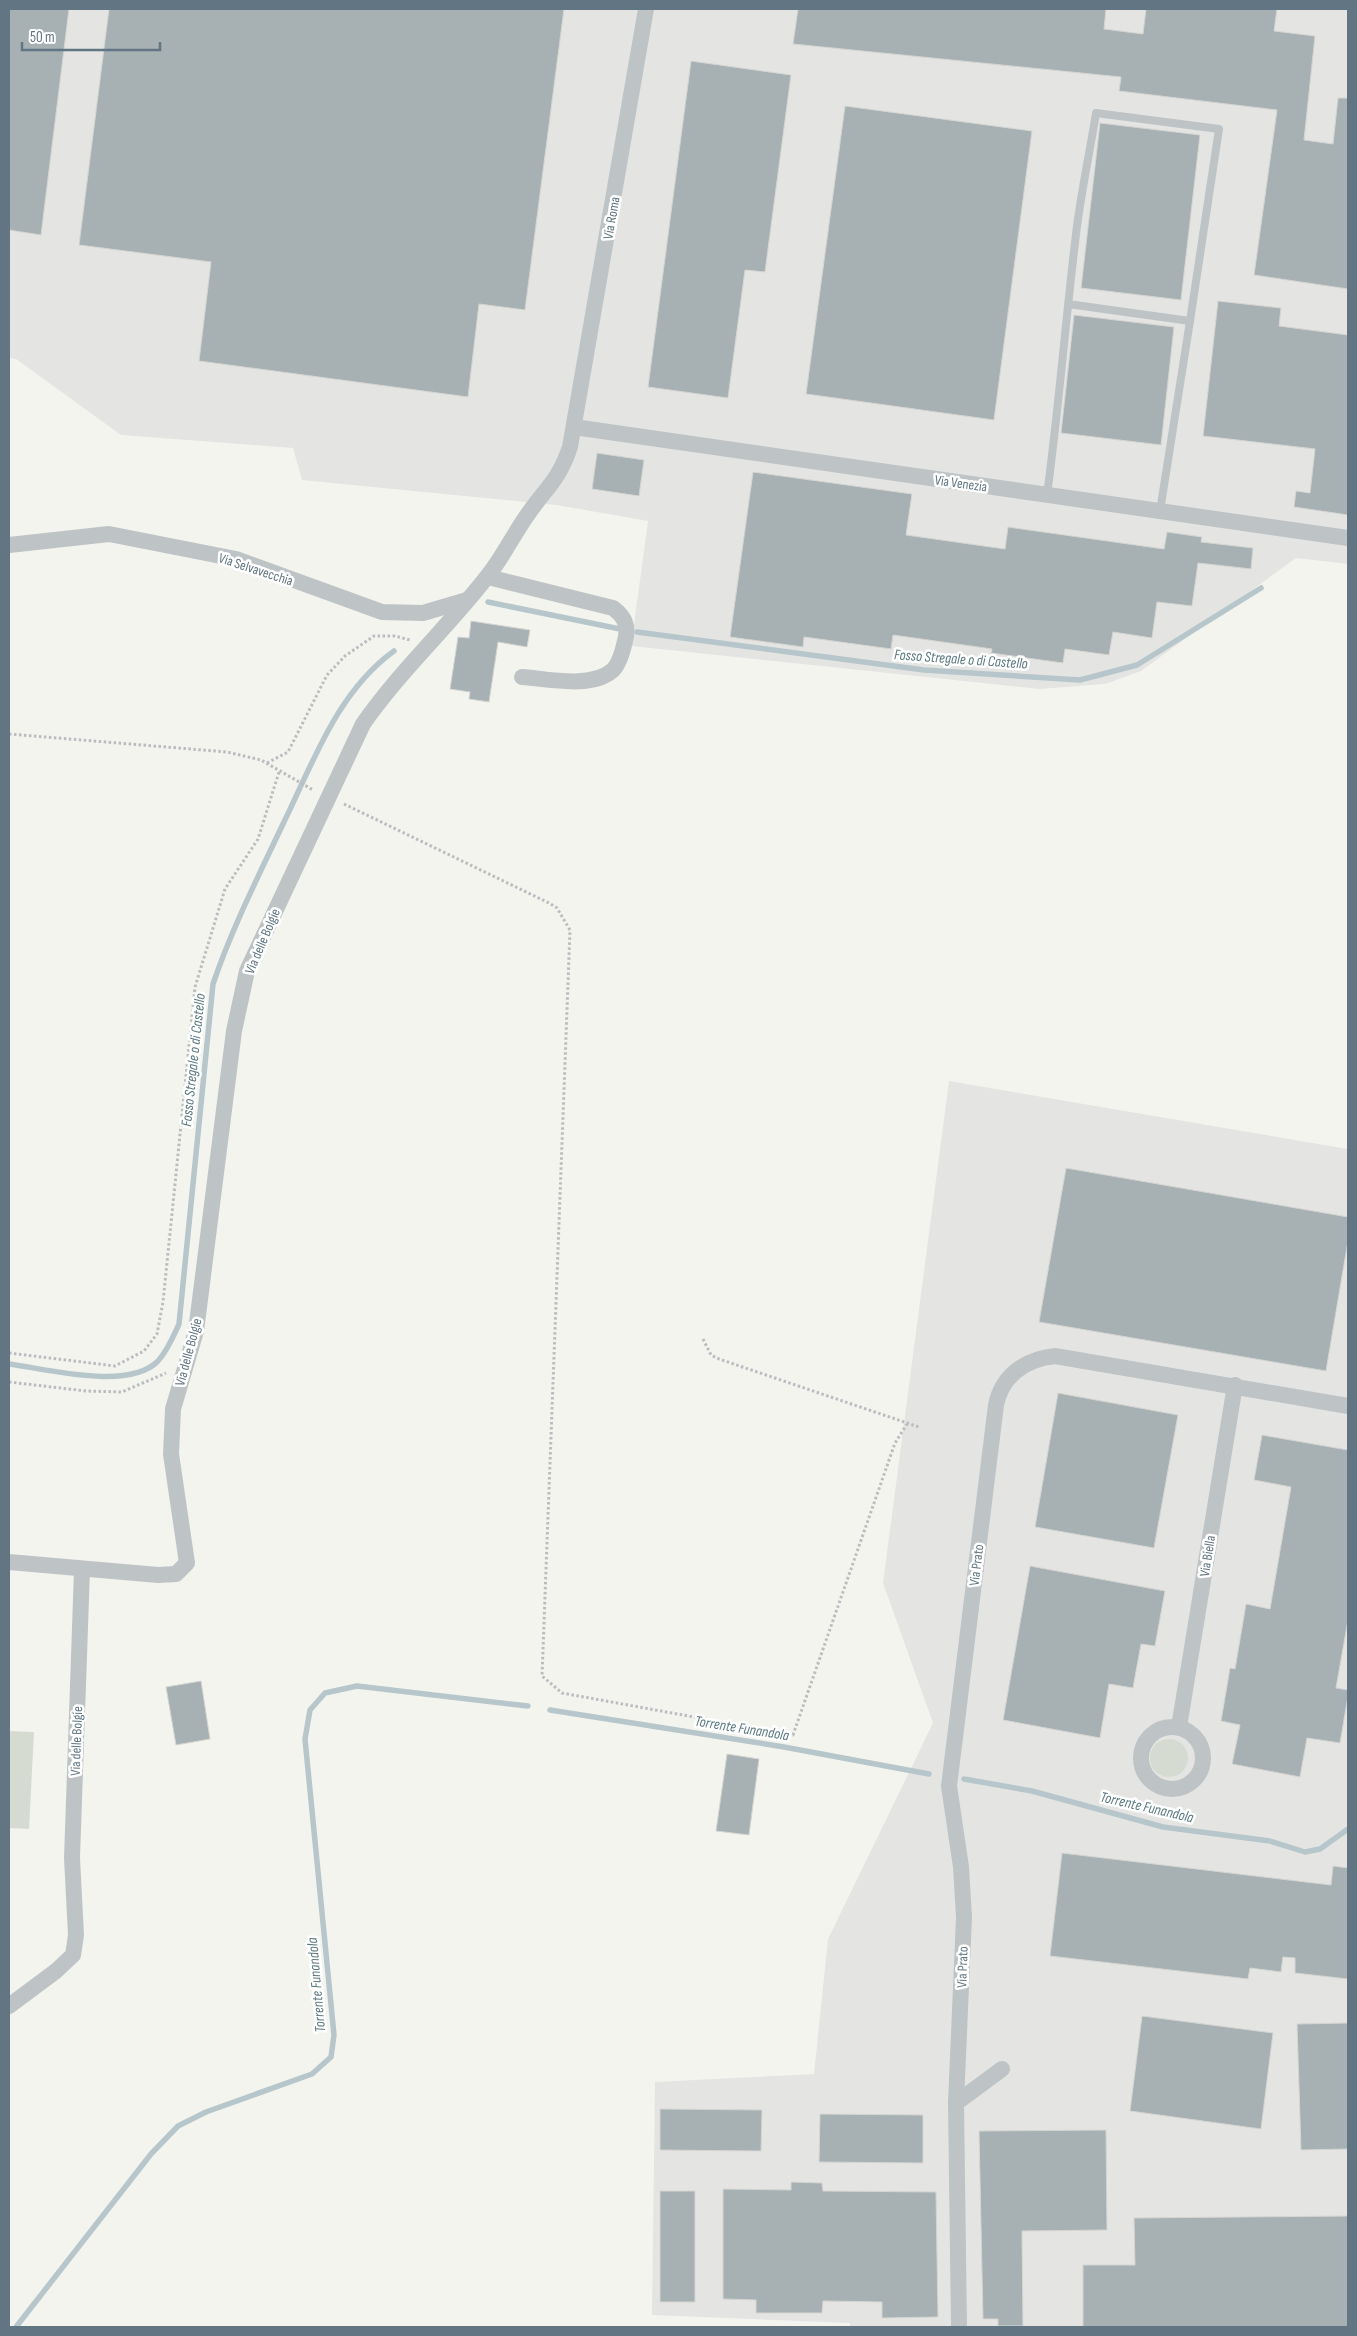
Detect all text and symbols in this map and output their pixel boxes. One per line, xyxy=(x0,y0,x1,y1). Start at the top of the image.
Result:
scale bar xyxy=(22,20,160,52)
text: 50 m xyxy=(30,28,55,47)
street label: Via Roma xyxy=(599,195,624,241)
street label: Via Venezia xyxy=(934,471,988,496)
street label: Via Selvavecchia xyxy=(216,549,295,590)
water label: Fosso Stregale o di Castello xyxy=(894,645,1028,674)
street label: Via delle Bolgie xyxy=(241,906,284,977)
water label: Fosso Stregale o di Castello xyxy=(177,992,210,1128)
street label: Via delle Bolgie xyxy=(171,1316,206,1388)
street label: Via Biella xyxy=(1196,1534,1219,1578)
street label: Via Prato xyxy=(966,1543,987,1587)
street label: Via delle Bolgie xyxy=(67,1706,86,1776)
water label: Torrente Funandola xyxy=(693,1712,790,1745)
water label: Torrente Funandola xyxy=(1098,1788,1195,1827)
water label: Torrente Funandola xyxy=(303,1937,330,2033)
street label: Via Prato xyxy=(953,1946,972,1988)

